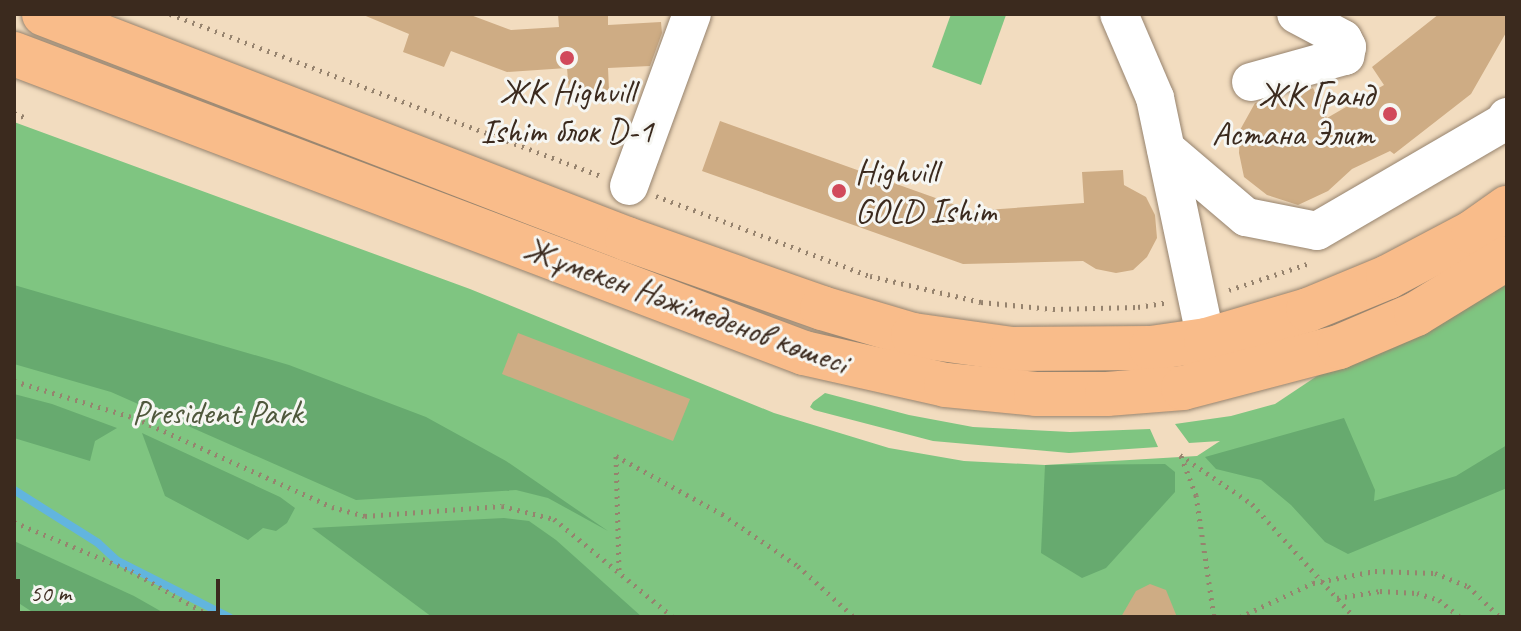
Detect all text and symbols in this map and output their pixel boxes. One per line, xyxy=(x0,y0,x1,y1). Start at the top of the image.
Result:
marker: ЖК Highvill Ishim блок D-1 xyxy=(558,49,576,67)
place label: ЖК Highvill Ishim блок D-1 xyxy=(481,71,653,150)
place label: ЖК Гранд Астана Элит xyxy=(1211,74,1374,154)
marker: ЖК Гранд Астана Элит xyxy=(1381,105,1399,123)
place label: Highvill GOLD Ishim xyxy=(855,151,996,230)
marker: Highvill GOLD Ishim xyxy=(830,182,848,200)
street label: Жұмекен Нәжімеденов көшесі xyxy=(518,227,854,383)
park label: President Park xyxy=(132,393,302,433)
scale bar xyxy=(20,563,224,613)
text: 50 m xyxy=(30,578,71,608)

